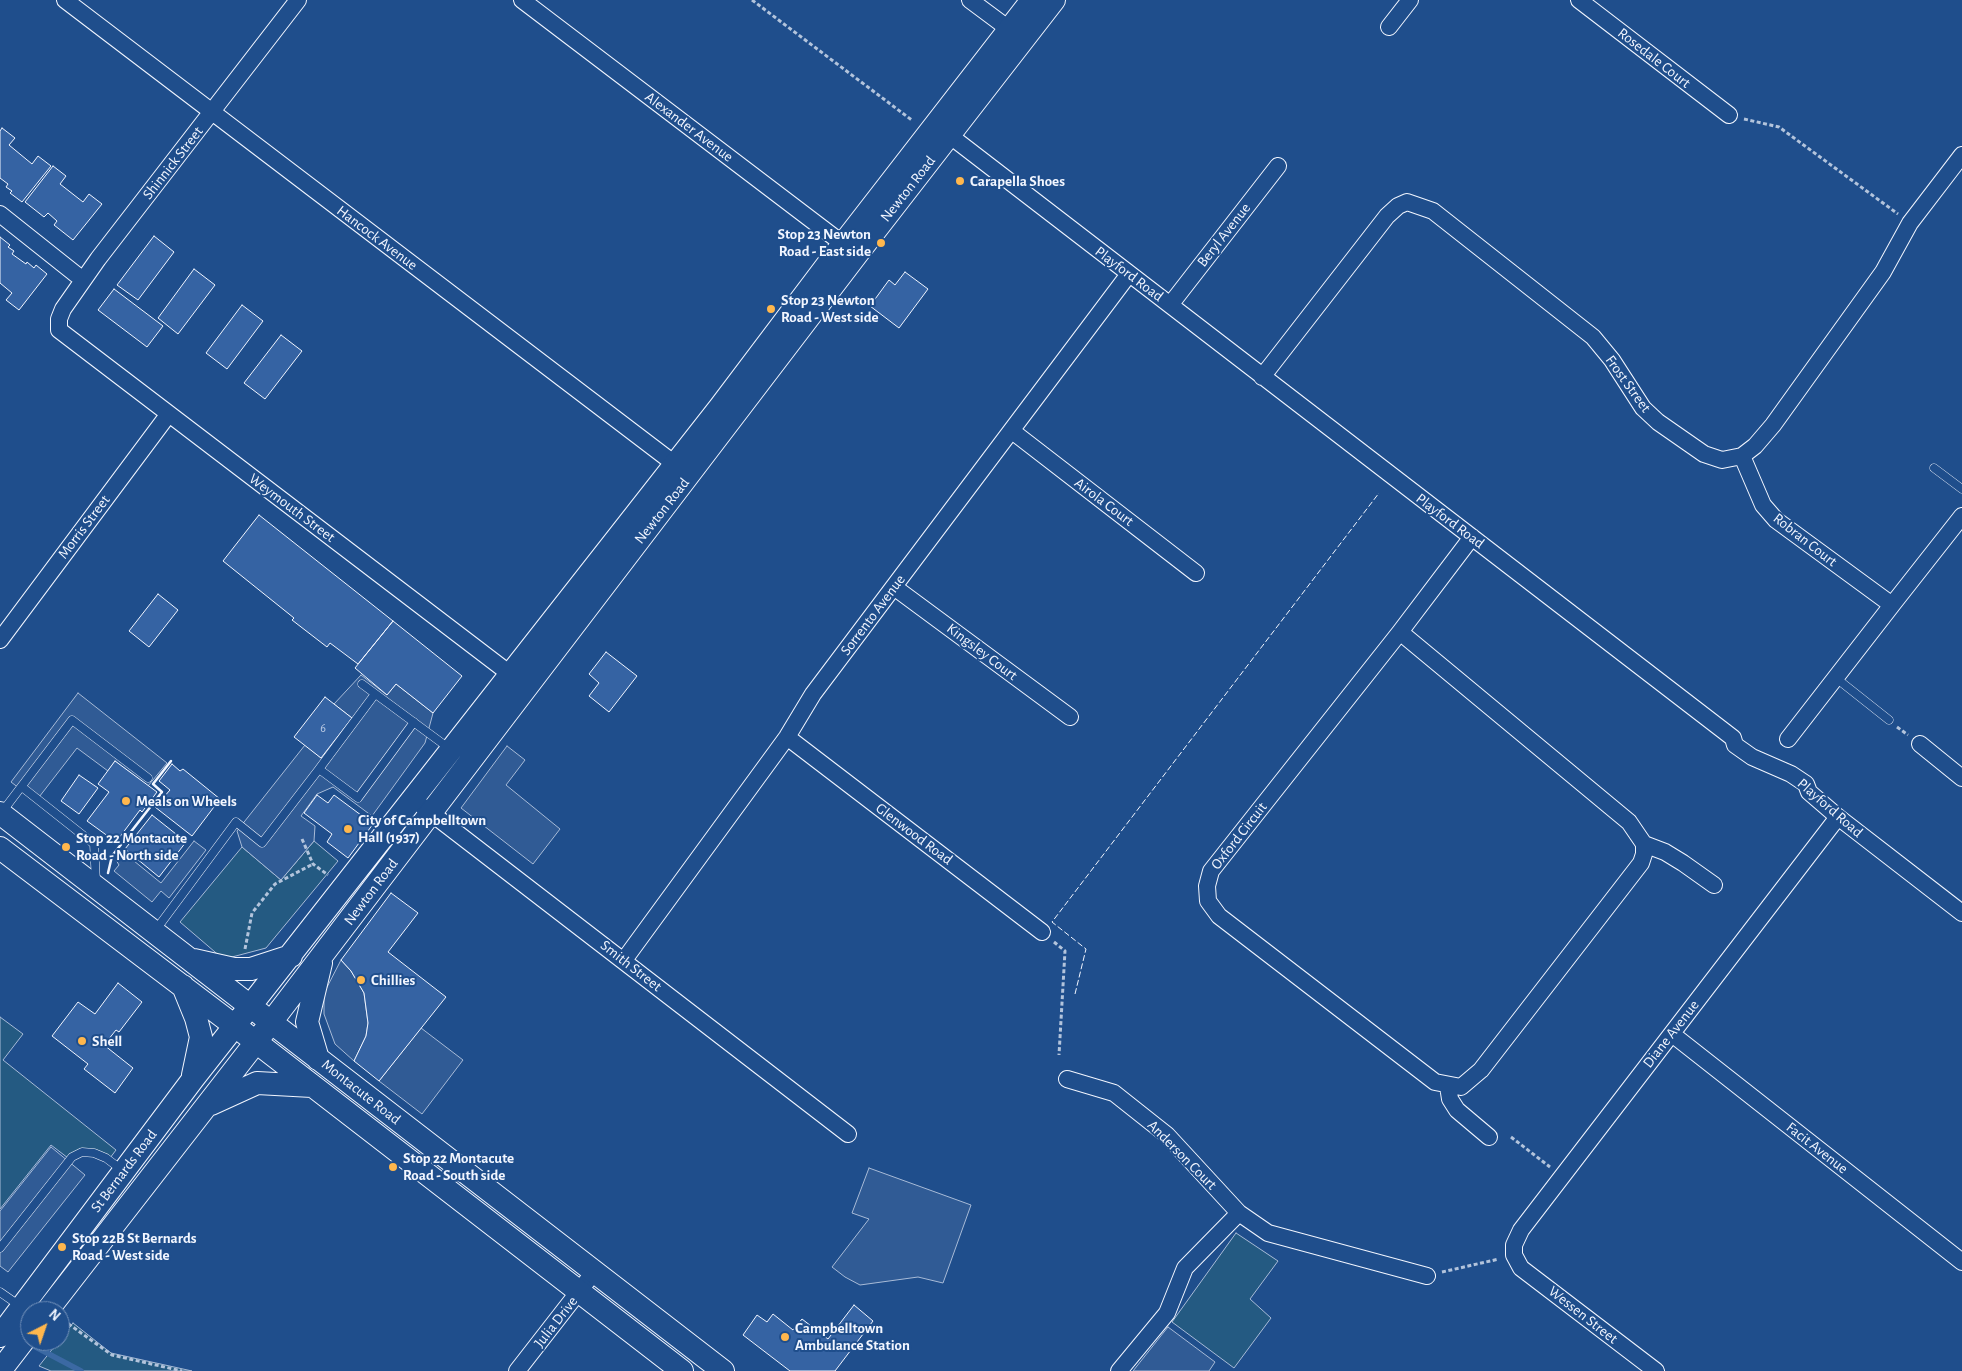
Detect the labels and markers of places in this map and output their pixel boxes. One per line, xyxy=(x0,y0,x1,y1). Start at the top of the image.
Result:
place label: Carapella Shoes xyxy=(970,172,1065,190)
marker: Carapella Shoes xyxy=(954,175,966,187)
place label: Stop 23 Newton Road - East side xyxy=(777,225,871,260)
marker: Stop 23 Newton Road - East side xyxy=(875,237,887,249)
place label: Stop 23 Newton Road - West side xyxy=(781,291,879,326)
marker: Stop 23 Newton Road - West side xyxy=(765,303,777,315)
place label: Meals on Wheels xyxy=(136,792,237,810)
marker: Meals on Wheels xyxy=(120,795,132,807)
place label: City of Campbelltown Hall (1937) xyxy=(358,811,486,846)
marker: City of Campbelltown Hall (1937) xyxy=(342,823,354,835)
place label: Stop 22 Montacute Road - North side xyxy=(76,829,187,864)
marker: Stop 22 Montacute Road - North side xyxy=(60,841,72,853)
place label: Chillies xyxy=(371,971,415,989)
marker: Chillies xyxy=(355,974,367,986)
place label: Shell xyxy=(92,1032,122,1050)
marker: Shell xyxy=(76,1035,88,1047)
place label: Stop 22 Montacute Road - South side xyxy=(403,1149,514,1184)
marker: Stop 22 Montacute Road - South side xyxy=(387,1161,399,1173)
place label: Stop 22B St Bernards Road - West side xyxy=(72,1229,197,1264)
marker: Stop 22B St Bernards Road - West side xyxy=(56,1241,68,1253)
place label: Campbelltown Ambulance Station xyxy=(795,1319,910,1354)
marker: Campbelltown Ambulance Station xyxy=(779,1331,791,1343)

